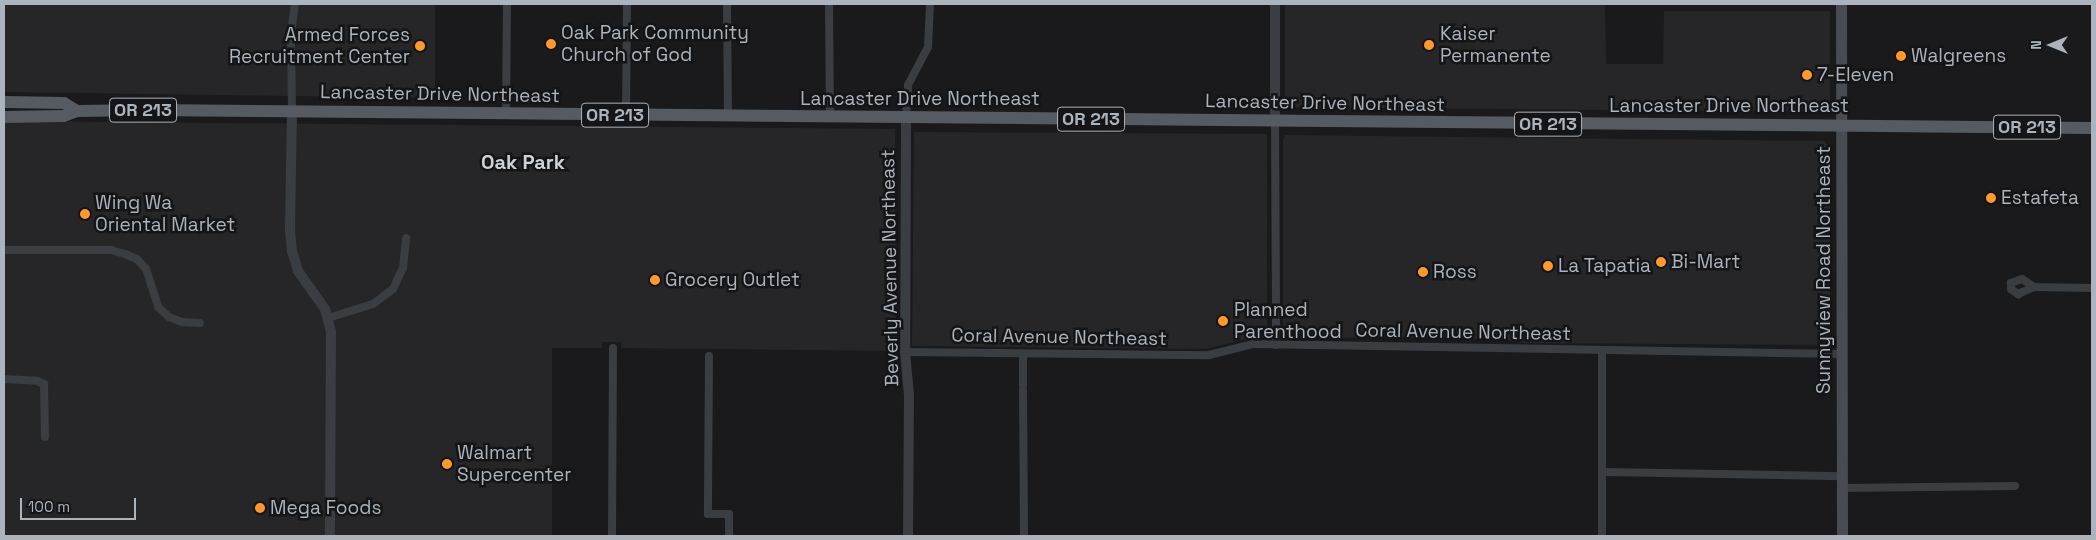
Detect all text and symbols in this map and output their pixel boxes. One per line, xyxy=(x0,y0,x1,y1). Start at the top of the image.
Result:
north arrow xyxy=(2026,20,2076,70)
place label: Oak Park Community Church of God xyxy=(561,22,749,66)
place label: Kaiser Permanente xyxy=(1440,23,1551,67)
place label: Armed Forces Recruitment Center xyxy=(229,24,410,68)
marker: Oak Park Community Church of God xyxy=(545,38,557,50)
marker: Kaiser Permanente xyxy=(1422,38,1436,52)
marker: Armed Forces Recruitment Center xyxy=(414,40,426,52)
text: N xyxy=(2027,40,2045,50)
place label: Walgreens xyxy=(1911,45,2006,67)
marker: Walgreens xyxy=(1895,50,1907,62)
place label: 7-Eleven xyxy=(1817,64,1894,86)
marker: 7-Eleven xyxy=(1801,69,1813,81)
street label: Lancaster Drive Northeast xyxy=(320,81,560,107)
street label: Lancaster Drive Northeast xyxy=(800,88,1040,110)
street label: Lancaster Drive Northeast xyxy=(1205,90,1445,116)
road number: OR 213 xyxy=(108,94,178,126)
street label: Lancaster Drive Northeast xyxy=(1609,95,1849,117)
road number: OR 213 xyxy=(580,100,650,130)
road number: OR 213 xyxy=(1056,104,1126,134)
road number: OR 213 xyxy=(1513,108,1583,140)
road number: OR 213 xyxy=(1992,111,2062,142)
street label: Sunnyview Road Northeast xyxy=(1813,146,1835,394)
street label: Beverly Avenue Northeast xyxy=(877,149,903,387)
district label: Oak Park xyxy=(481,150,565,174)
place label: Estafeta xyxy=(2001,187,2079,209)
place label: Wing Wa Oriental Market xyxy=(95,192,235,236)
marker: Estafeta xyxy=(1985,192,1997,204)
marker: Wing Wa Oriental Market xyxy=(79,208,91,220)
place label: Bi-Mart xyxy=(1671,251,1740,273)
place label: La Tapatia xyxy=(1558,255,1651,277)
marker: Bi-Mart xyxy=(1655,256,1667,268)
marker: La Tapatia xyxy=(1542,260,1554,272)
place label: Ross xyxy=(1433,261,1477,283)
marker: Ross xyxy=(1417,266,1429,278)
place label: Grocery Outlet xyxy=(665,269,800,291)
marker: Grocery Outlet xyxy=(649,274,661,286)
place label: Planned Parenthood xyxy=(1234,299,1342,343)
marker: Planned Parenthood xyxy=(1216,314,1230,328)
street label: Coral Avenue Northeast xyxy=(1355,319,1571,345)
street label: Coral Avenue Northeast xyxy=(951,324,1167,350)
place label: Walmart Supercenter xyxy=(457,442,571,486)
marker: Walmart Supercenter xyxy=(441,458,453,470)
scale bar xyxy=(22,488,139,520)
text: 100 m xyxy=(28,497,70,516)
place label: Mega Foods xyxy=(270,497,382,519)
marker: Mega Foods xyxy=(254,502,266,514)

